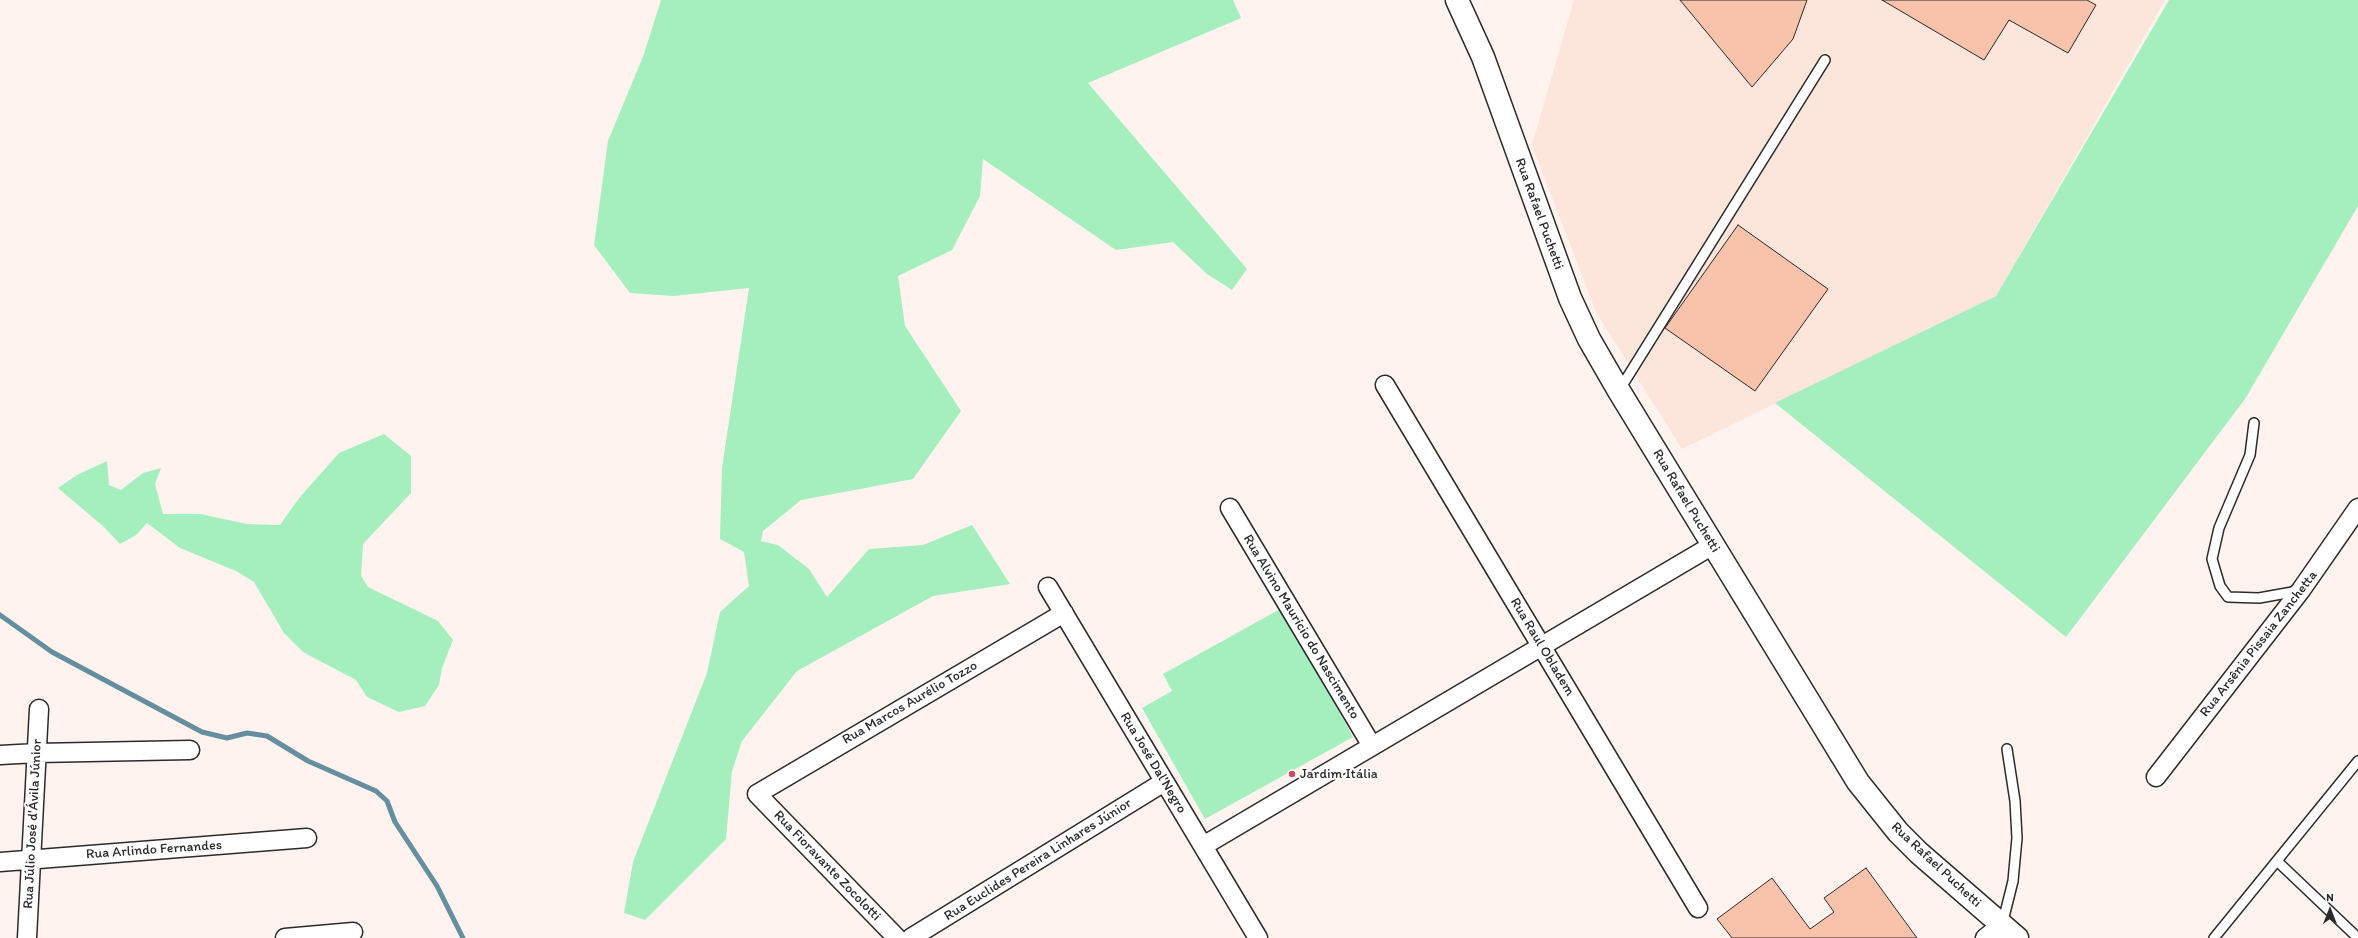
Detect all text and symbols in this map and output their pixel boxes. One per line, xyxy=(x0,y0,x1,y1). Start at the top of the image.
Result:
street label: Rua Rafael Puchetti xyxy=(1511,156,1567,272)
street label: Rua Rafael Puchetti xyxy=(1649,446,1723,556)
street label: Rua Alvino Maurício do Nascimento xyxy=(1239,532,1363,722)
street label: Rua Arsênia Pissaia Zanchetta xyxy=(2197,568,2321,720)
street label: Rua Raul Obladem xyxy=(1506,595,1578,699)
street label: Rua Marcos Aurélio Tozzo xyxy=(839,657,981,749)
street label: Rua José Dal'Negro xyxy=(1116,709,1190,817)
street label: Rua Júlio José d'Ávila Júnior xyxy=(20,739,46,909)
place label: Jardim Itália xyxy=(1300,766,1378,782)
marker: Jardim Itália xyxy=(1287,769,1297,779)
street label: Rua Euclides Pereira Linhares Júnior xyxy=(941,795,1135,925)
street label: Rua Fioravante Zocolotti xyxy=(770,807,884,925)
street label: Rua Rafael Puchetti xyxy=(1887,819,1985,911)
street label: Rua Arlindo Fernandes xyxy=(85,837,223,863)
north arrow xyxy=(2310,890,2350,930)
text: N xyxy=(2326,891,2334,904)

